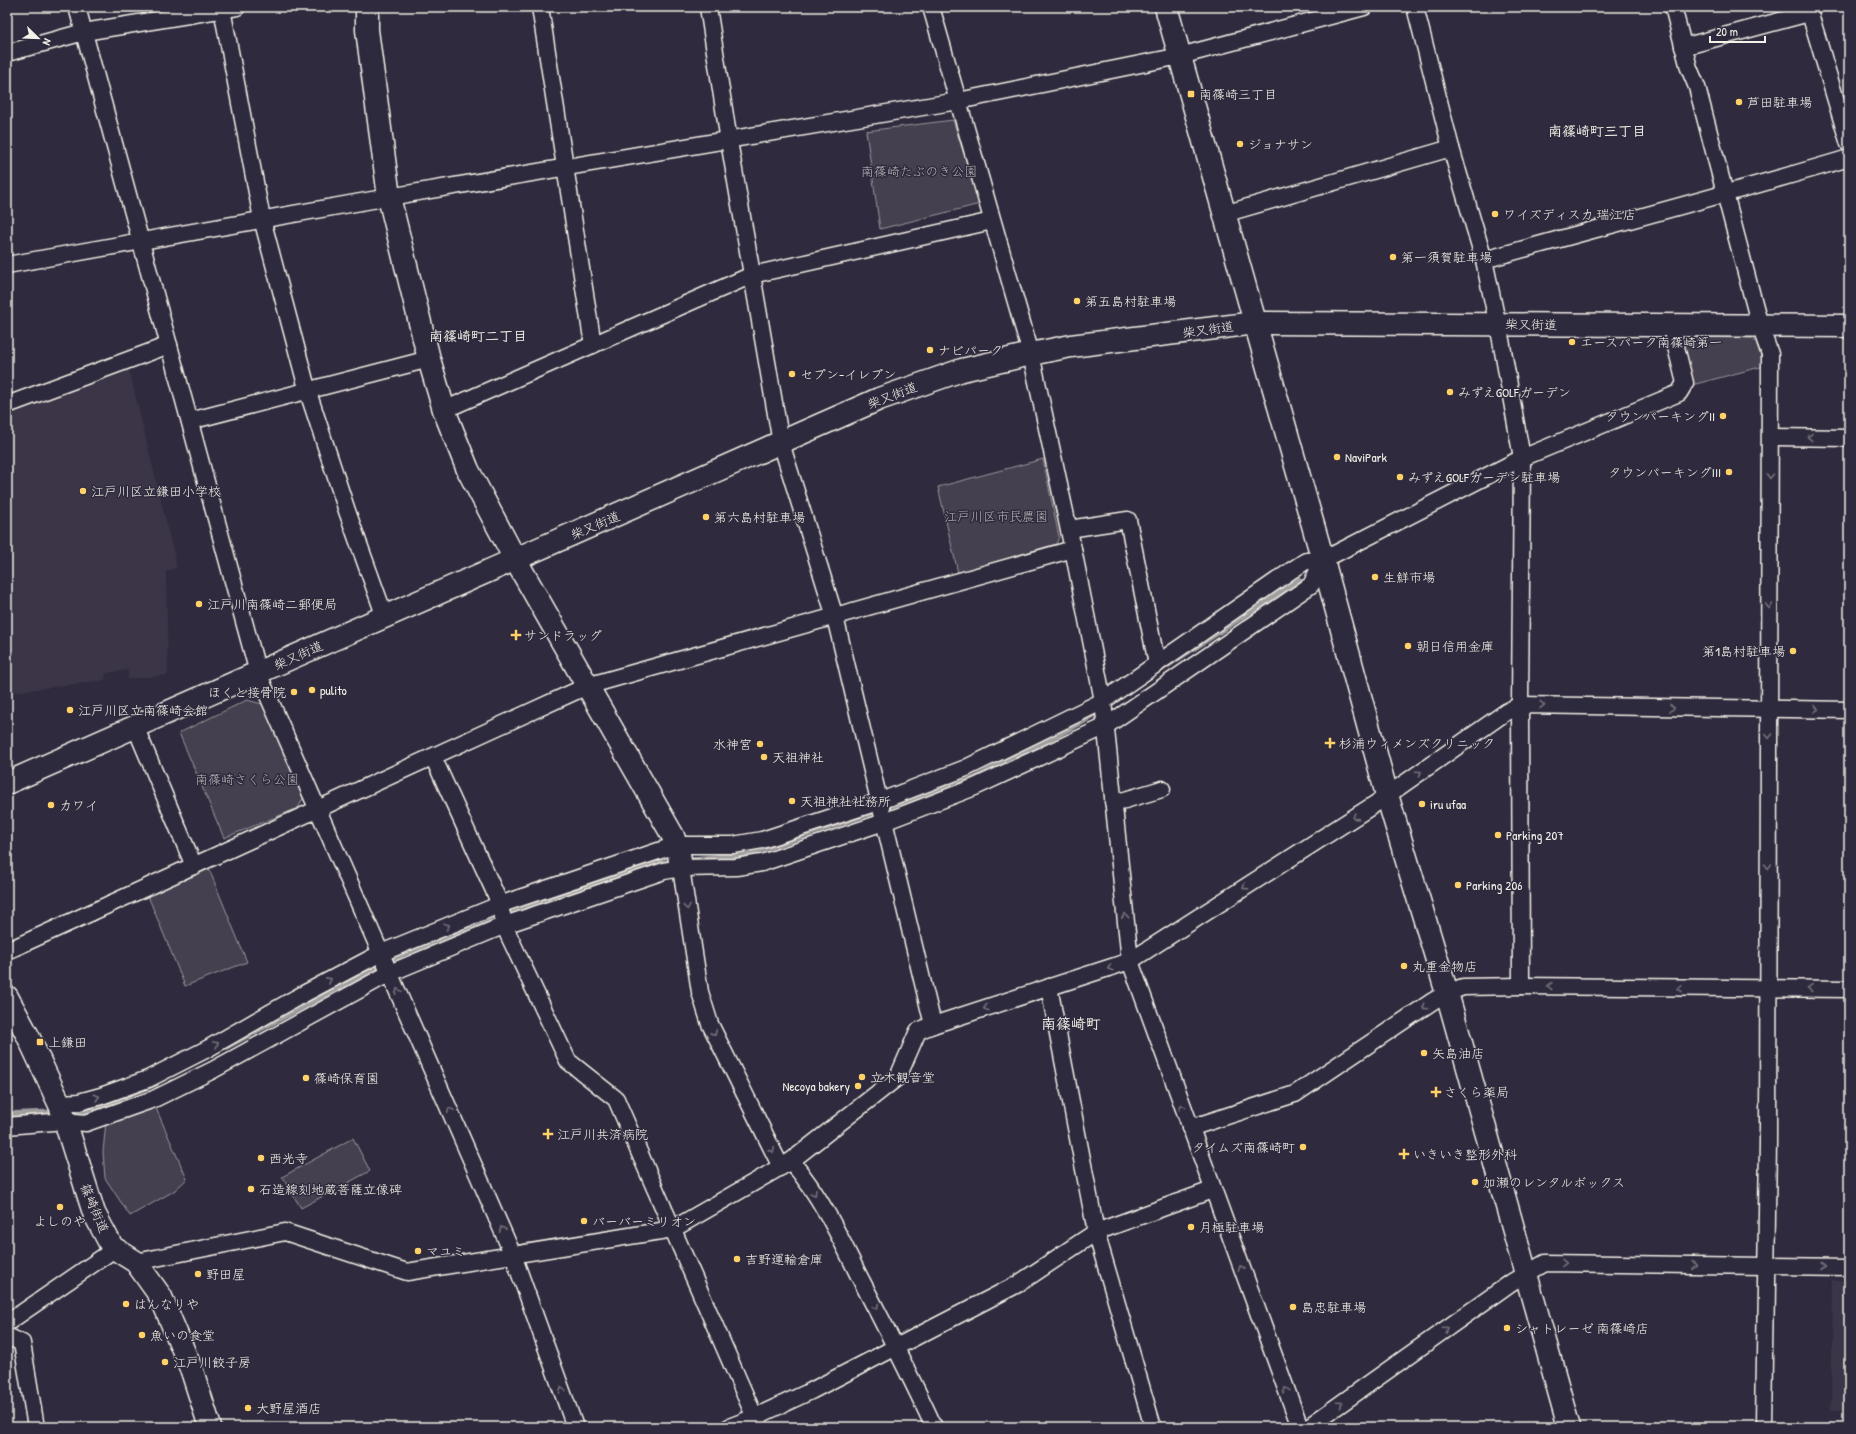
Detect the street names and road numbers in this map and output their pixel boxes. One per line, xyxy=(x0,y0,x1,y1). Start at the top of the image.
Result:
street label: 柴又街道 xyxy=(1505,315,1557,333)
street label: 柴又街道 xyxy=(1181,316,1235,342)
street label: 柴又街道 xyxy=(864,377,920,413)
street label: 柴又街道 xyxy=(568,507,622,543)
street label: 柴又街道 xyxy=(271,636,325,674)
street label: 篠崎街道 xyxy=(77,1181,113,1235)

